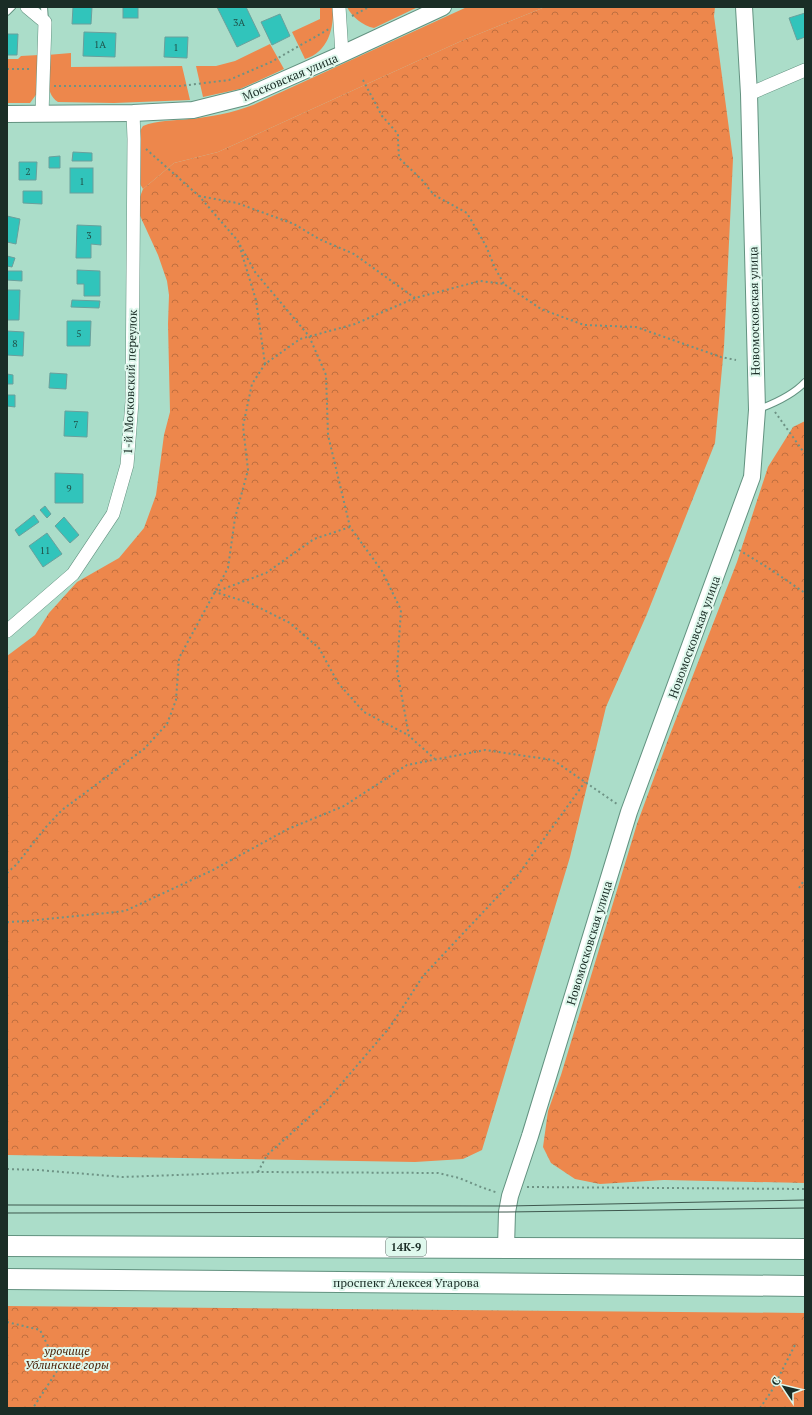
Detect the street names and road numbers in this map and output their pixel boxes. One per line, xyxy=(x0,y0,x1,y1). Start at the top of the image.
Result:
street label: Московская улица xyxy=(240,50,340,104)
street label: Новомосковская улица xyxy=(745,246,763,376)
street label: 1-й Московский переулок xyxy=(120,309,140,455)
street label: Новомосковская улица xyxy=(665,574,723,700)
street label: Новомосковская улица xyxy=(563,879,615,1007)
road number: 14К-9 xyxy=(386,1238,426,1256)
street label: проспект Алексея Угарова xyxy=(333,1275,479,1290)

